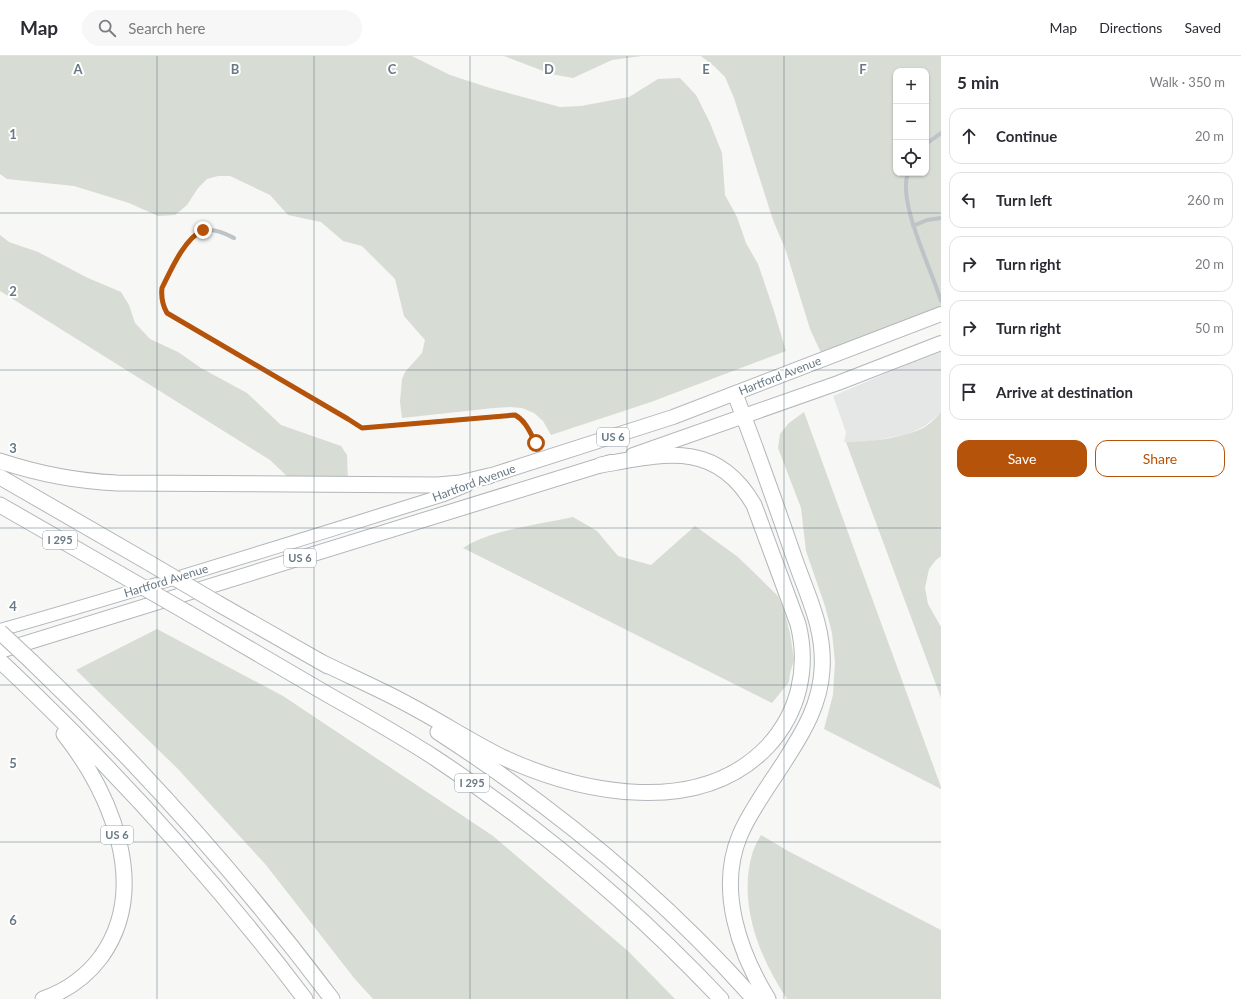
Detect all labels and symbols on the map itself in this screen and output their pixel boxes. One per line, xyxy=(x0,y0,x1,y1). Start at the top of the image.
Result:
text: A xyxy=(72,61,83,77)
text: B xyxy=(231,61,240,77)
text: C xyxy=(388,61,397,77)
text: D xyxy=(544,61,554,77)
text: E xyxy=(702,61,710,77)
text: F xyxy=(859,61,867,77)
text: 1 xyxy=(9,126,17,142)
route end xyxy=(194,221,212,239)
text: 2 xyxy=(9,283,17,299)
street label: Hartford Avenue xyxy=(736,353,823,398)
road number: US 6 xyxy=(597,428,629,446)
route start xyxy=(527,434,545,452)
text: 3 xyxy=(9,440,17,456)
street label: Hartford Avenue xyxy=(430,461,517,505)
road number: I 295 xyxy=(43,531,77,549)
road number: US 6 xyxy=(284,549,316,567)
street label: Hartford Avenue xyxy=(122,561,210,600)
text: 4 xyxy=(9,598,17,614)
text: 5 xyxy=(9,755,17,771)
road number: I 295 xyxy=(455,774,489,792)
road number: US 6 xyxy=(101,826,133,844)
text: 6 xyxy=(9,912,17,928)

